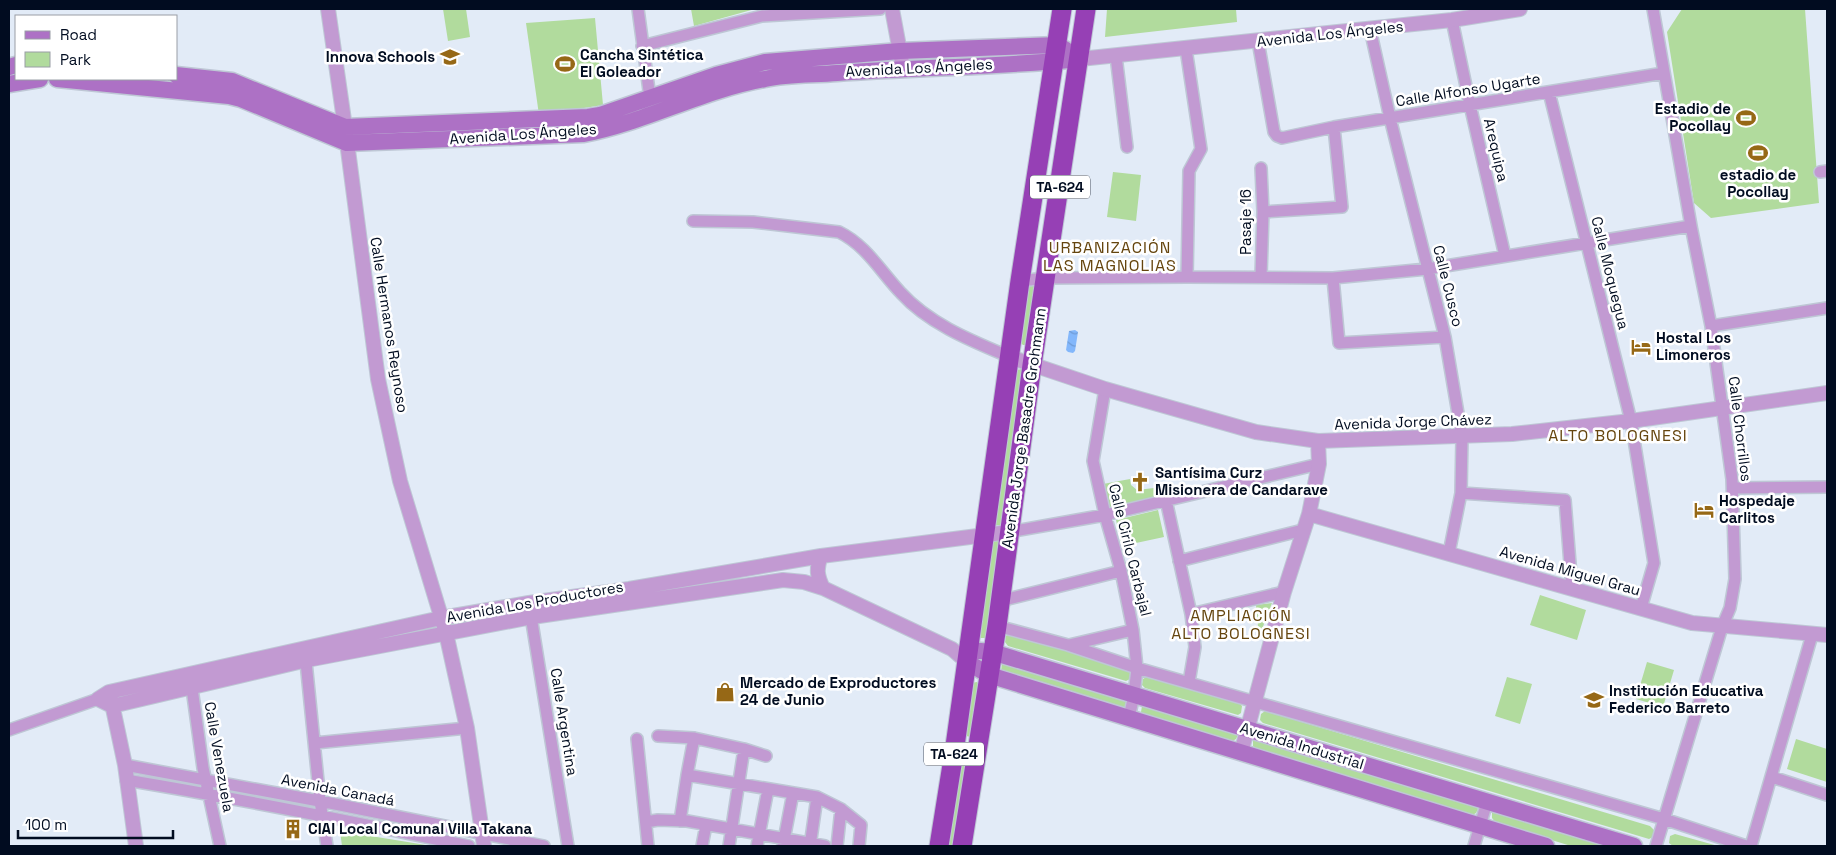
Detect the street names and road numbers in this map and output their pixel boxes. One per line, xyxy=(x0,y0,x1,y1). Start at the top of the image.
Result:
street label: Avenida Los Ángeles xyxy=(1256,16,1404,51)
street label: Avenida Los Ángeles xyxy=(845,54,993,81)
street label: Calle Alfonso Ugarte xyxy=(1394,69,1542,110)
street label: Arequipa xyxy=(1480,116,1513,184)
street label: Avenida Los Ángeles xyxy=(449,119,597,148)
road number: TA-624 xyxy=(1030,176,1090,198)
street label: Pasaje 16 xyxy=(1236,189,1255,255)
street label: Calle Moquegua xyxy=(1587,214,1634,332)
street label: Calle Hermanos Reynoso xyxy=(366,236,413,414)
street label: Calle Cusco xyxy=(1429,243,1468,329)
street label: Avenida Jorge Basadre Grohmann xyxy=(997,306,1050,549)
street label: Calle Chorrillos xyxy=(1725,375,1756,483)
street label: Avenida Jorge Chávez xyxy=(1334,409,1492,434)
street label: Calle Cirilo Carbajal xyxy=(1105,482,1156,618)
street label: Avenida Miguel Grau xyxy=(1498,541,1643,600)
street label: Avenida Los Productores xyxy=(445,577,625,626)
street label: Calle Argentina xyxy=(547,667,582,778)
street label: Calle Venezuela xyxy=(200,700,239,814)
street label: Avenida Industrial xyxy=(1238,718,1367,773)
road number: TA-624 xyxy=(924,742,984,766)
street label: Avenida Canadá xyxy=(280,769,397,810)

